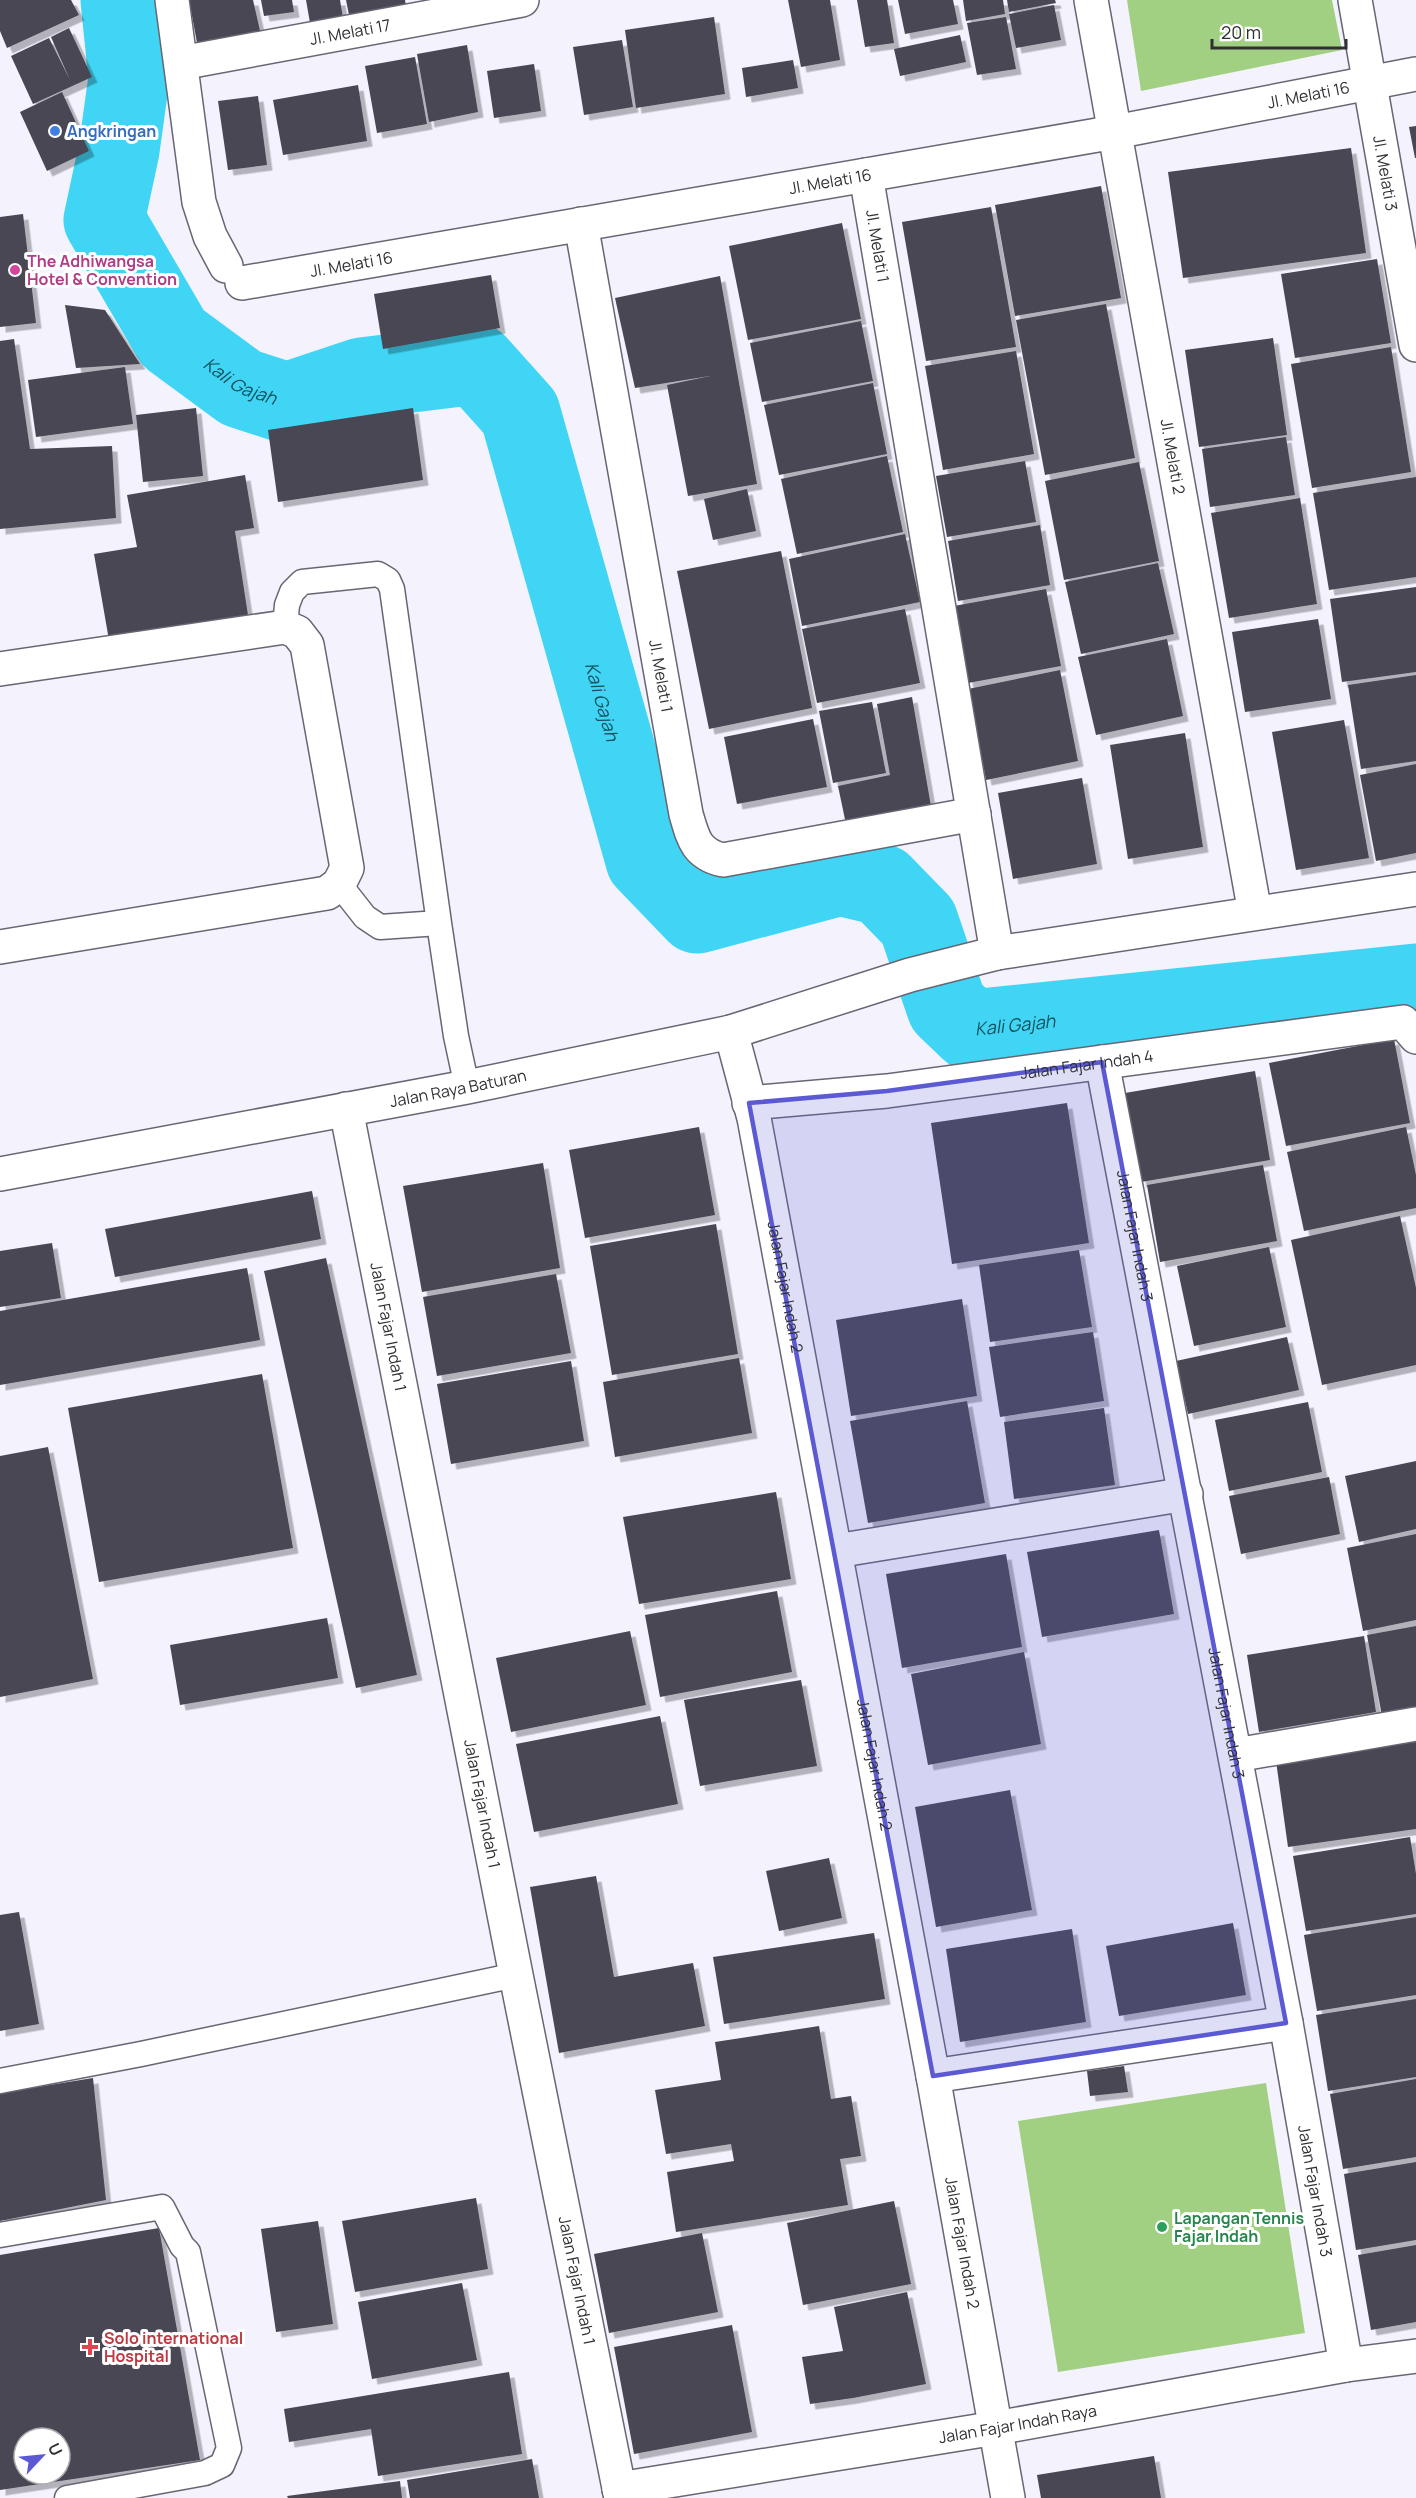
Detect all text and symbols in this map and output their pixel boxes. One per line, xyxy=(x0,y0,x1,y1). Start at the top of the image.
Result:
scale bar xyxy=(1212,12,1346,50)
street label: Jl. Melati 17 xyxy=(308,14,392,50)
text: 20 m xyxy=(1221,20,1261,44)
street label: Jl. Melati 16 xyxy=(1265,76,1352,113)
place label: Angkringan xyxy=(67,120,156,142)
marker: Angkringan xyxy=(48,124,62,138)
street label: Jl. Melati 3 xyxy=(1368,134,1403,213)
street label: Jl. Melati 16 xyxy=(787,163,873,199)
street label: Jl. Melati 1 xyxy=(861,208,895,284)
street label: Jl. Melati 16 xyxy=(308,246,394,282)
place label: The Adhiwangsa Hotel & Convention xyxy=(27,250,177,290)
marker: The Adhiwangsa Hotel & Convention xyxy=(8,263,22,277)
water label: Kali Gajah xyxy=(199,351,281,410)
street label: Jl. Melati 2 xyxy=(1155,417,1191,496)
street label: Jl. Melati 1 xyxy=(644,638,679,714)
water label: Kali Gajah xyxy=(580,659,625,745)
water label: Kali Gajah xyxy=(974,1008,1058,1041)
street label: Jalan Fajar Indah 4 xyxy=(1019,1045,1155,1084)
street label: Jalan Raya Baturan xyxy=(388,1064,528,1112)
street label: Jalan Fajar Indah 3 xyxy=(1112,1168,1159,1303)
street label: Jalan Fajar Indah 2 xyxy=(763,1219,809,1355)
street label: Jalan Fajar Indah 1 xyxy=(365,1261,412,1393)
street label: Jalan Fajar Indah 3 xyxy=(1203,1646,1250,1781)
street label: Jalan Fajar Indah 2 xyxy=(852,1697,898,1832)
street label: Jalan Fajar Indah 1 xyxy=(459,1737,506,1870)
street label: Jalan Fajar Indah 3 xyxy=(1293,2123,1338,2259)
street label: Jalan Fajar Indah 2 xyxy=(940,2175,985,2310)
place label: Lapangan Tennis Fajar Indah xyxy=(1174,2207,1304,2247)
street label: Jalan Fajar Indah 1 xyxy=(554,2214,601,2347)
marker: Lapangan Tennis Fajar Indah xyxy=(1155,2220,1169,2234)
place label: Solo international Hospital xyxy=(104,2327,243,2367)
marker: Solo international Hospital xyxy=(81,2338,99,2356)
street label: Jalan Fajar Indah Raya xyxy=(937,2399,1098,2448)
north arrow xyxy=(12,2426,72,2486)
text: U xyxy=(43,2439,68,2459)

